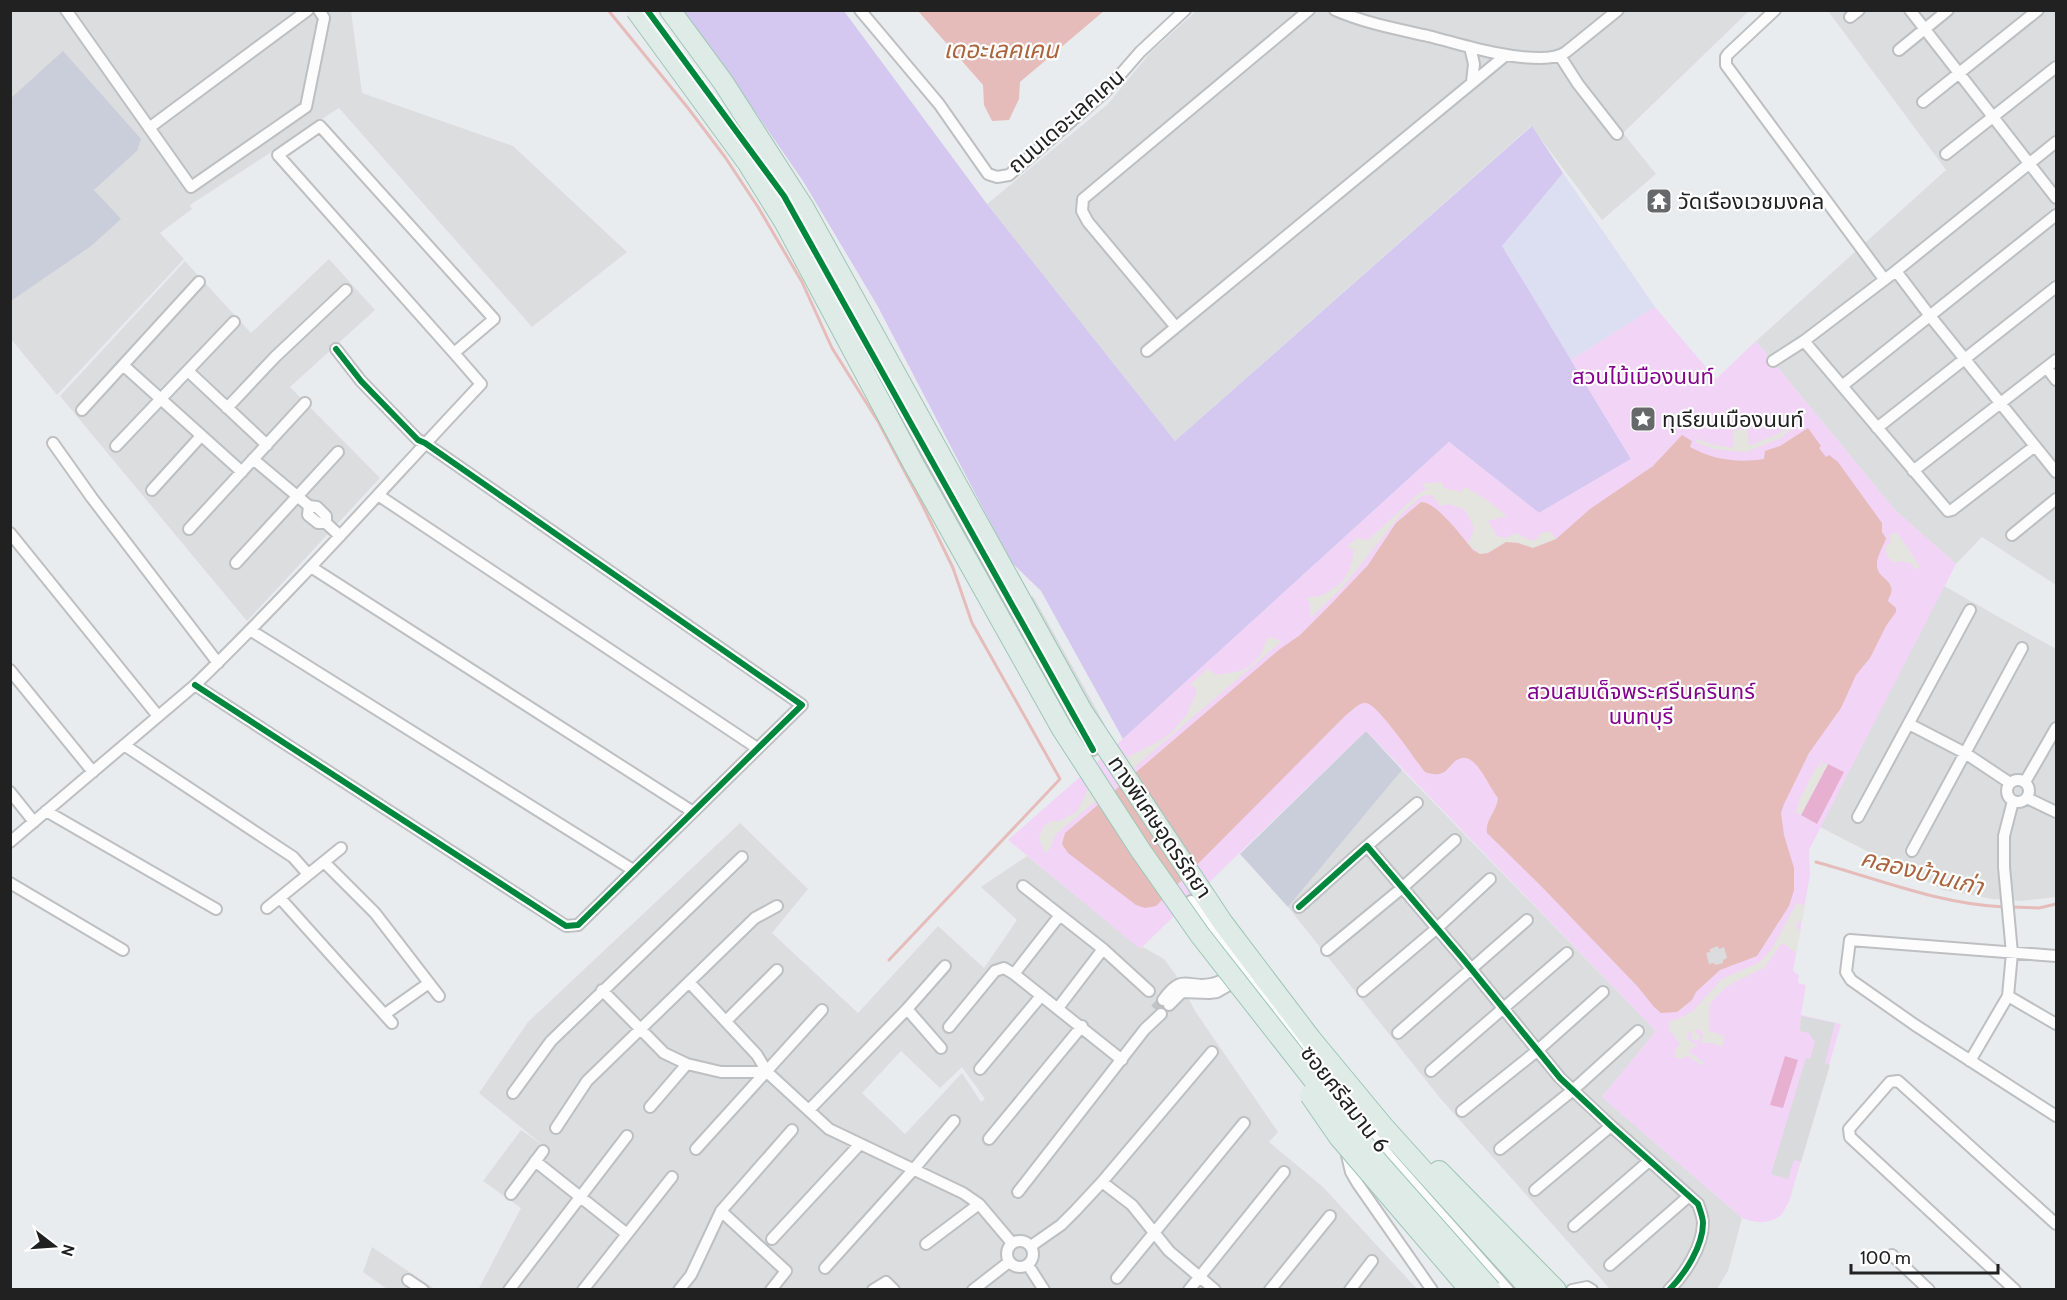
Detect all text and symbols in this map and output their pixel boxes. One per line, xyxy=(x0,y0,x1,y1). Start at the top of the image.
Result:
water label: เดอะเลคเคน xyxy=(943,35,1060,64)
street label: ถนนเดอะเลคเคน xyxy=(1002,63,1130,179)
temple icon: วัดเรืองเวชมงคล xyxy=(1644,186,1674,216)
place label: วัดเรืองเวชมงคล xyxy=(1678,188,1824,215)
park label: สวนไม้เมืองนนท์ xyxy=(1572,363,1714,390)
place icon: ทุเรียนเมืองนนท์ xyxy=(1628,404,1658,434)
place label: ทุเรียนเมืองนนท์ xyxy=(1662,406,1804,433)
park label: สวนสมเด็จพระศรีนครินทร์ นนทบุรี xyxy=(1527,678,1756,730)
street label: ทางพิเศษอุดรรัถยา xyxy=(1102,750,1218,904)
water label: คลองบ้านเก่า xyxy=(1858,843,1988,902)
street label: ซอยศรีสมาน 6 xyxy=(1295,1040,1395,1158)
north arrow xyxy=(24,1216,84,1276)
scale bar xyxy=(1851,1237,1998,1275)
text: N xyxy=(57,1242,79,1258)
text: 100 m xyxy=(1860,1247,1911,1269)

